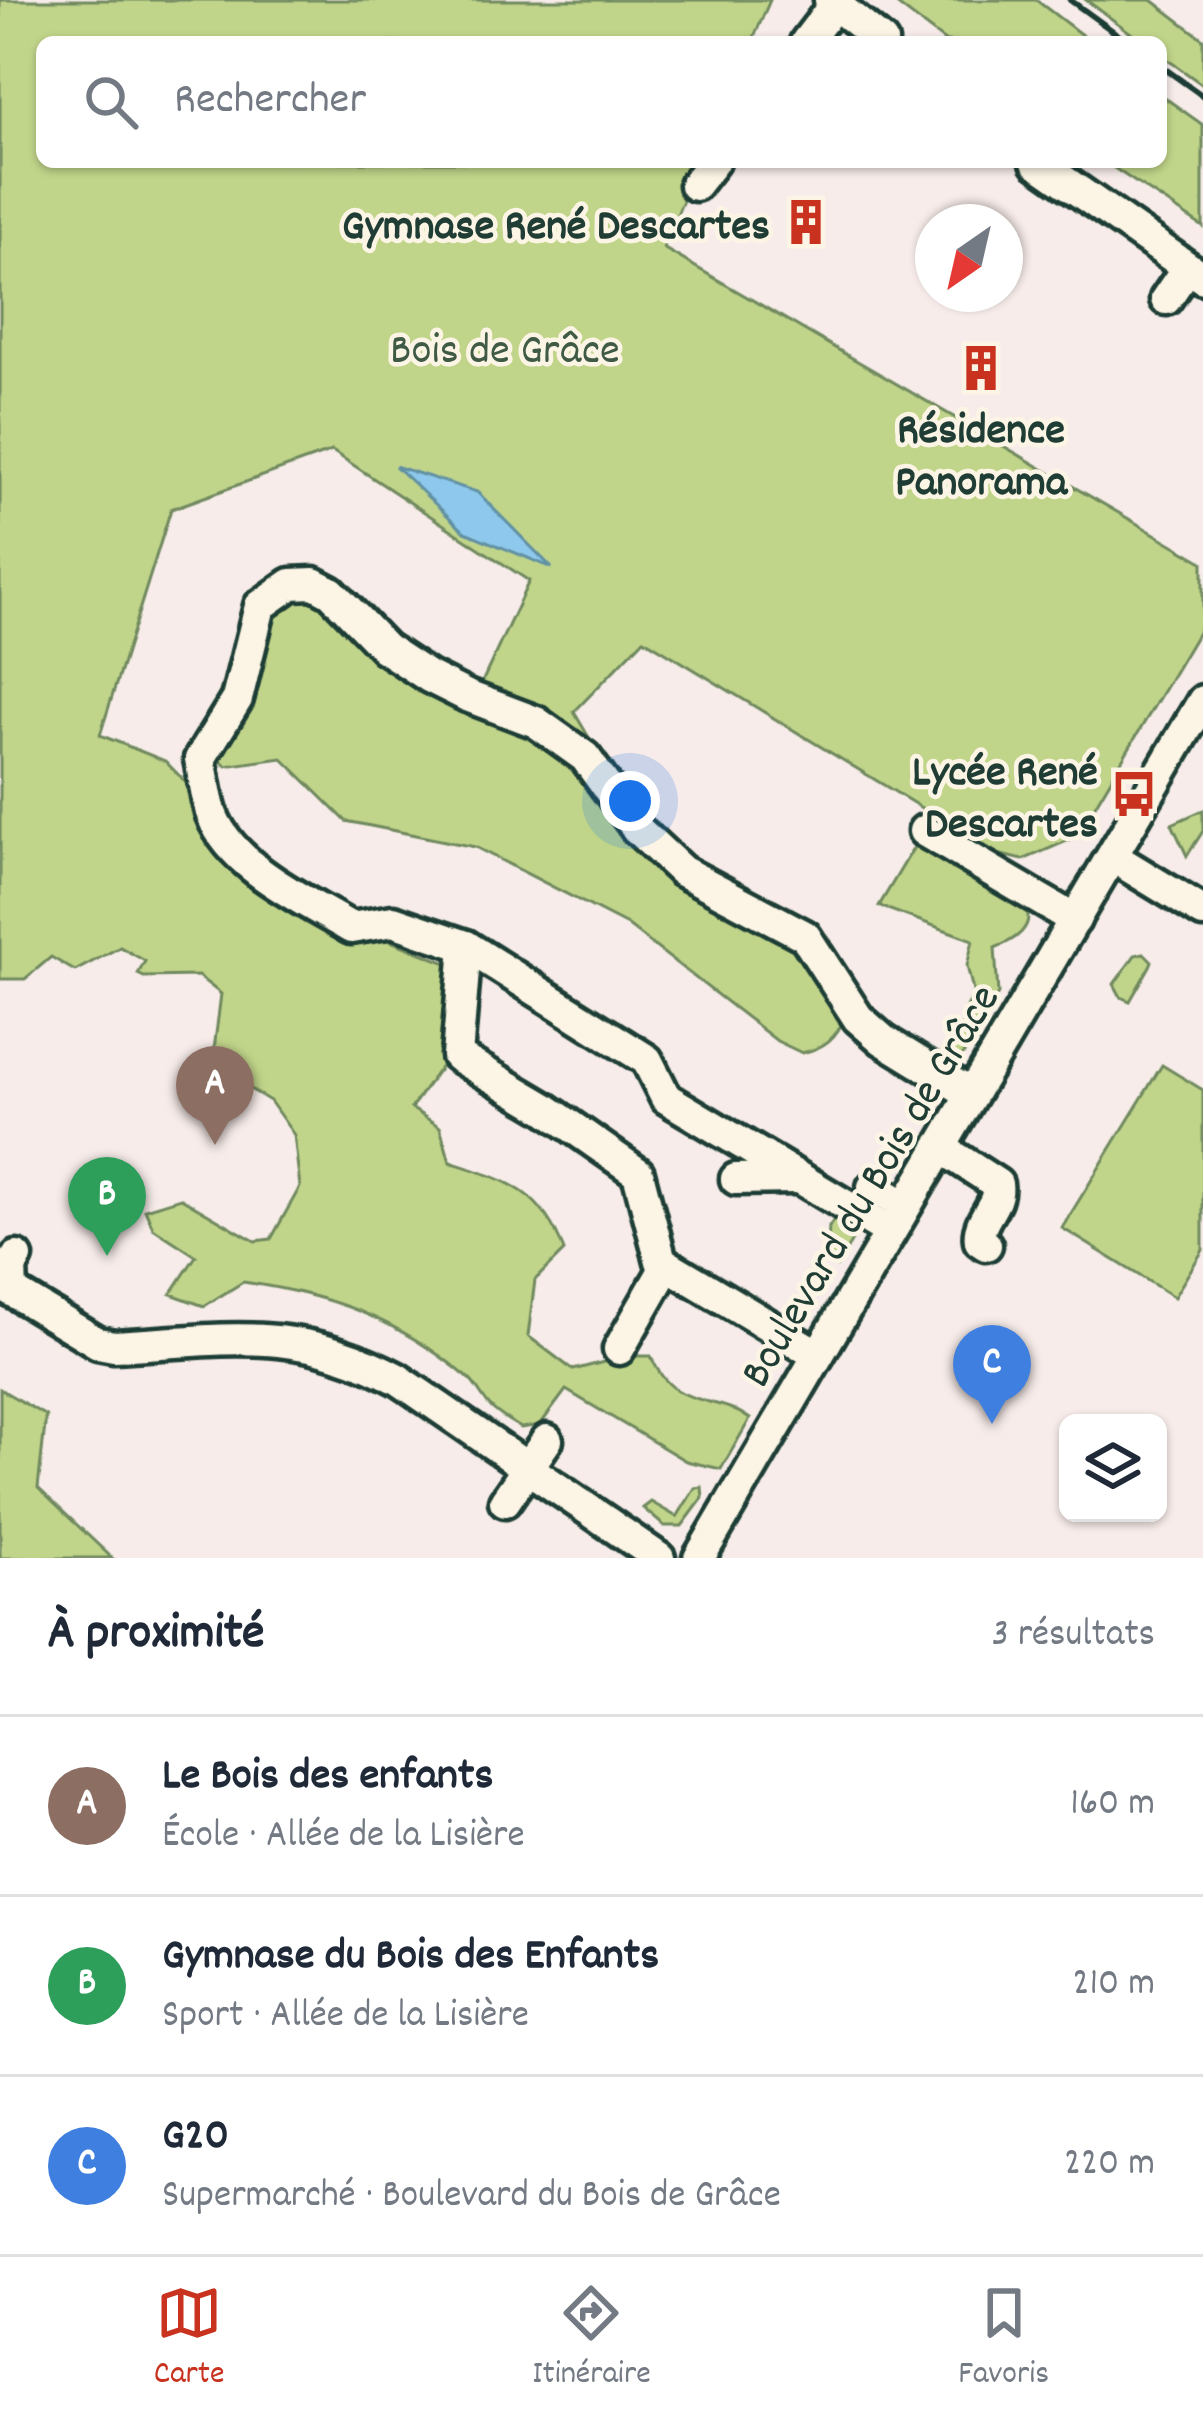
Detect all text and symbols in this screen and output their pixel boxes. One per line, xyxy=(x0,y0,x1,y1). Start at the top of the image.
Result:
search box xyxy=(36,36,1167,168)
icon: search xyxy=(78,69,144,135)
text: Rechercher xyxy=(174,70,366,134)
place label: Gymnase René Descartes xyxy=(342,197,770,261)
building icon: Gymnase René Descartes xyxy=(781,197,831,247)
north arrow xyxy=(915,204,1023,312)
park label: Bois de Grâce xyxy=(390,321,620,385)
building icon: Résidence Panorama xyxy=(956,343,1006,393)
place label: Résidence Panorama xyxy=(895,401,1069,517)
place label: Lycée René Descartes xyxy=(912,743,1098,859)
bus stop icon: Lycée René Descartes xyxy=(1109,769,1159,819)
your location xyxy=(600,771,660,831)
street label: Boulevard du Bois de Grâce xyxy=(727,974,1019,1401)
pin: A xyxy=(176,1046,254,1145)
pin: B xyxy=(68,1157,146,1256)
pin: C xyxy=(953,1325,1031,1424)
map controls xyxy=(1059,1414,1167,1522)
button: layers xyxy=(1059,1414,1167,1522)
text: À proximité xyxy=(48,1600,265,1672)
text: 3 résultats xyxy=(991,1609,1155,1664)
text: Le Bois des enfants xyxy=(162,1746,493,1810)
text: A xyxy=(76,1778,98,1833)
text: 160 m xyxy=(1070,1778,1155,1833)
text: École · Allée de la Lisière xyxy=(162,1810,525,1865)
text: Gymnase du Bois des Enfants xyxy=(162,1926,659,1990)
text: B xyxy=(78,1958,96,2013)
text: 210 m xyxy=(1072,1958,1155,2013)
text: Sport · Allée de la Lisière xyxy=(162,1990,529,2045)
text: G20 xyxy=(162,2106,229,2170)
text: C xyxy=(77,2138,97,2193)
text: 220 m xyxy=(1064,2138,1155,2193)
text: Supermarché · Boulevard du Bois de Grâce xyxy=(162,2170,781,2225)
tab: Carte xyxy=(154,2280,225,2399)
tab: Itinéraire xyxy=(532,2280,651,2399)
tab: Favoris xyxy=(958,2280,1049,2399)

